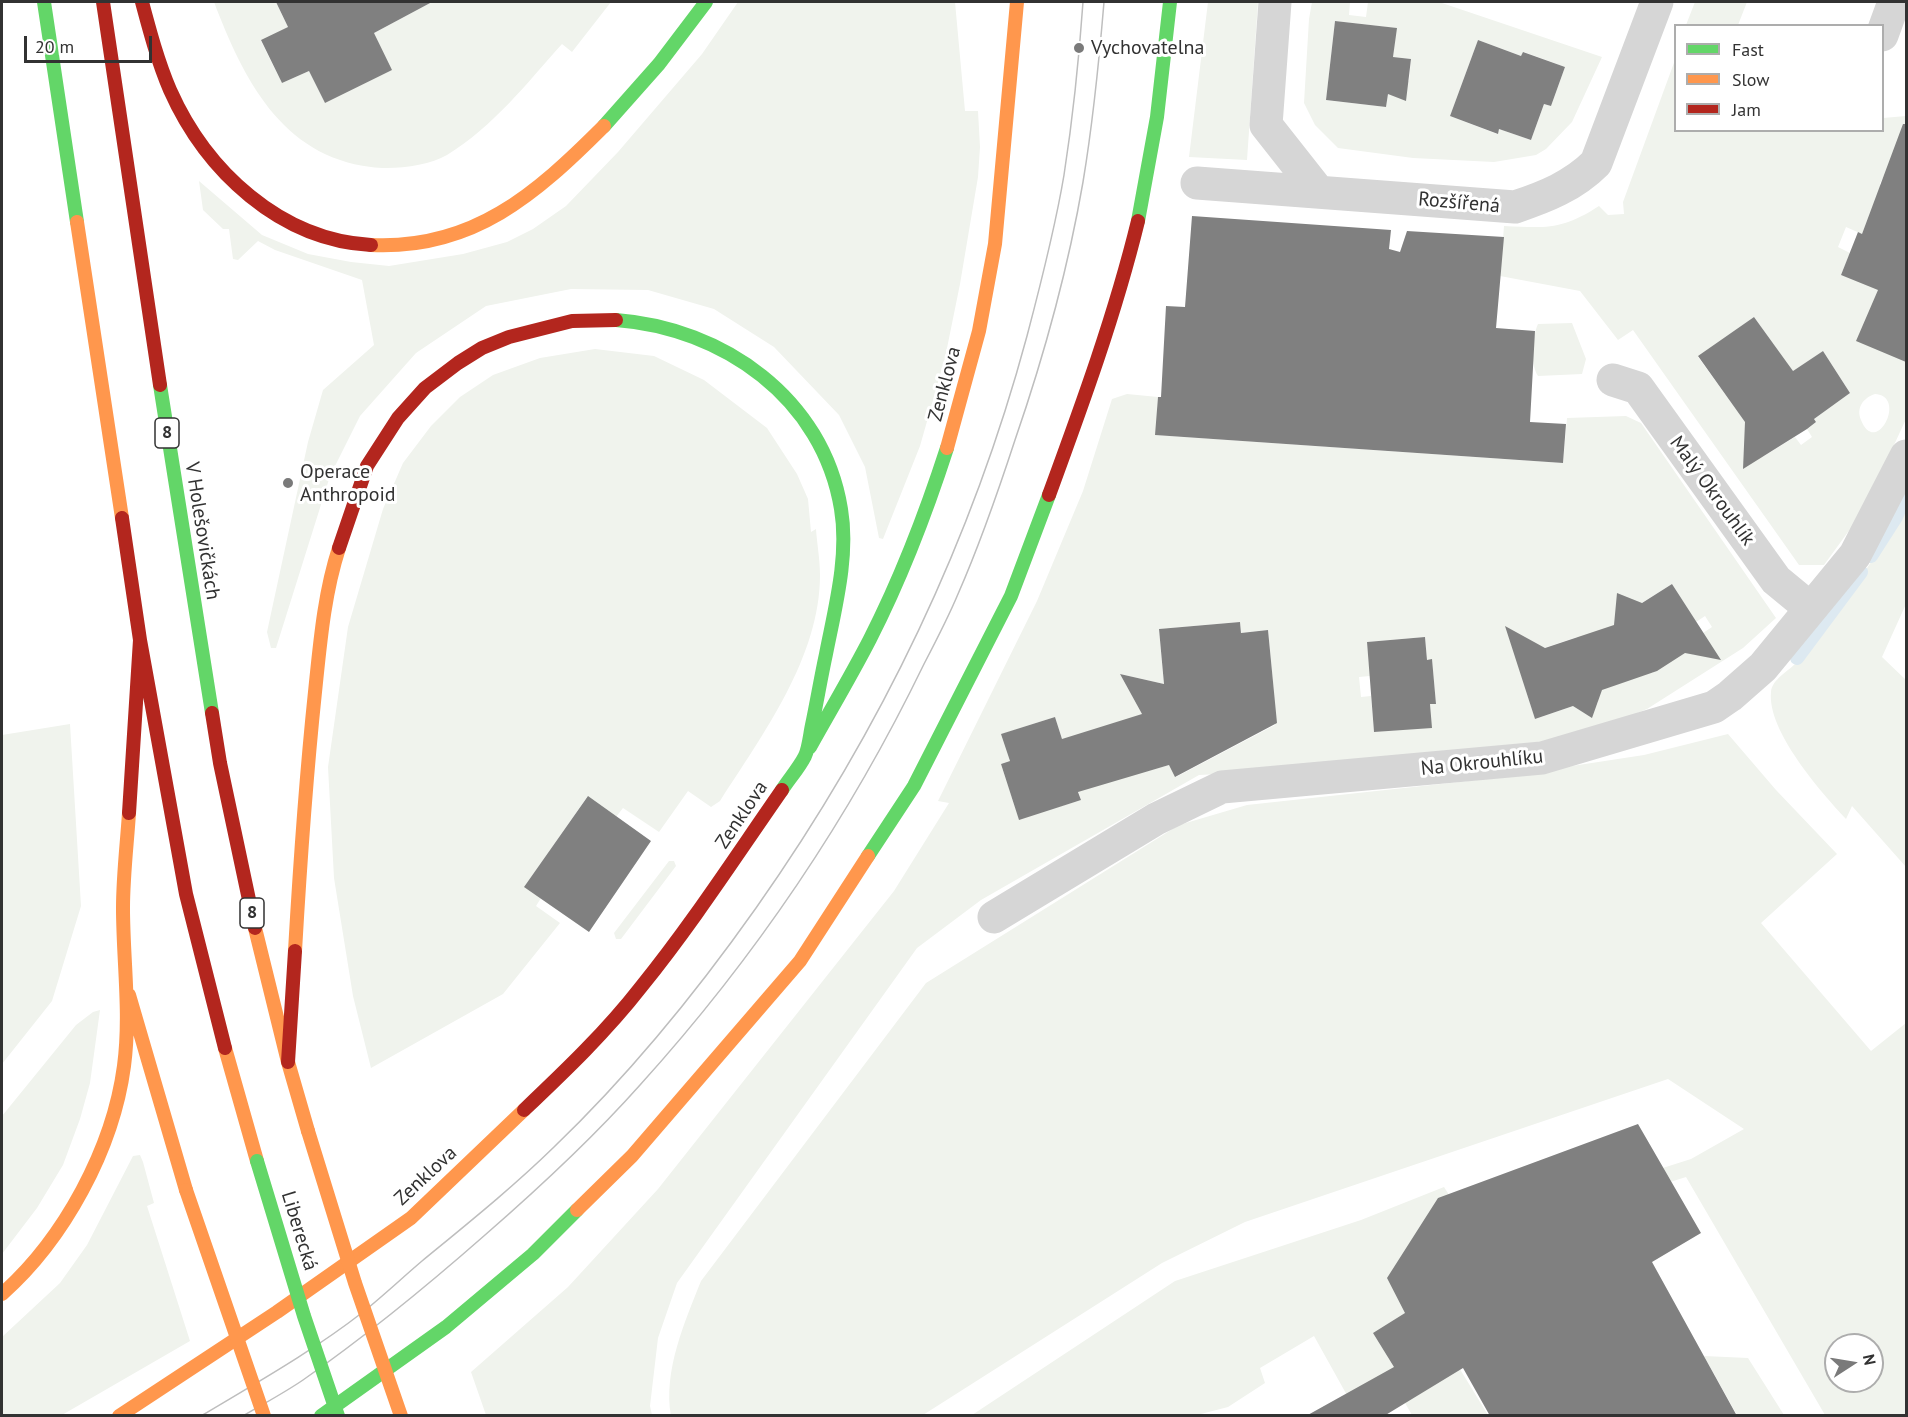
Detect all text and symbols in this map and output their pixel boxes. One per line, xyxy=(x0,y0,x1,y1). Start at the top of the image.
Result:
scale bar xyxy=(27,24,154,62)
legend xyxy=(1674,24,1884,132)
text: 20 m xyxy=(35,35,74,58)
place label: Vychovatelna xyxy=(1091,36,1204,60)
text: Fast xyxy=(1732,38,1764,61)
marker: Vychovatelna xyxy=(1072,41,1086,55)
text: Slow xyxy=(1732,68,1770,91)
text: Jam xyxy=(1732,98,1761,121)
street label: Rozšířená xyxy=(1417,187,1501,219)
street label: Zenklova xyxy=(924,344,966,424)
road number: 8 xyxy=(155,418,179,448)
street label: Malý Okrouhlík xyxy=(1664,432,1760,550)
street label: V Holešovičkách xyxy=(179,460,225,602)
place label: Operace Anthropoid xyxy=(300,460,396,507)
marker: Operace Anthropoid xyxy=(281,476,295,490)
street label: Na Okrouhlíku xyxy=(1420,745,1544,781)
street label: Zenklova xyxy=(711,777,773,853)
road number: 8 xyxy=(240,898,264,928)
street label: Zenklova xyxy=(390,1141,462,1211)
street label: Liberecká xyxy=(276,1188,322,1274)
north arrow xyxy=(1824,1333,1884,1393)
text: N xyxy=(1859,1352,1881,1367)

